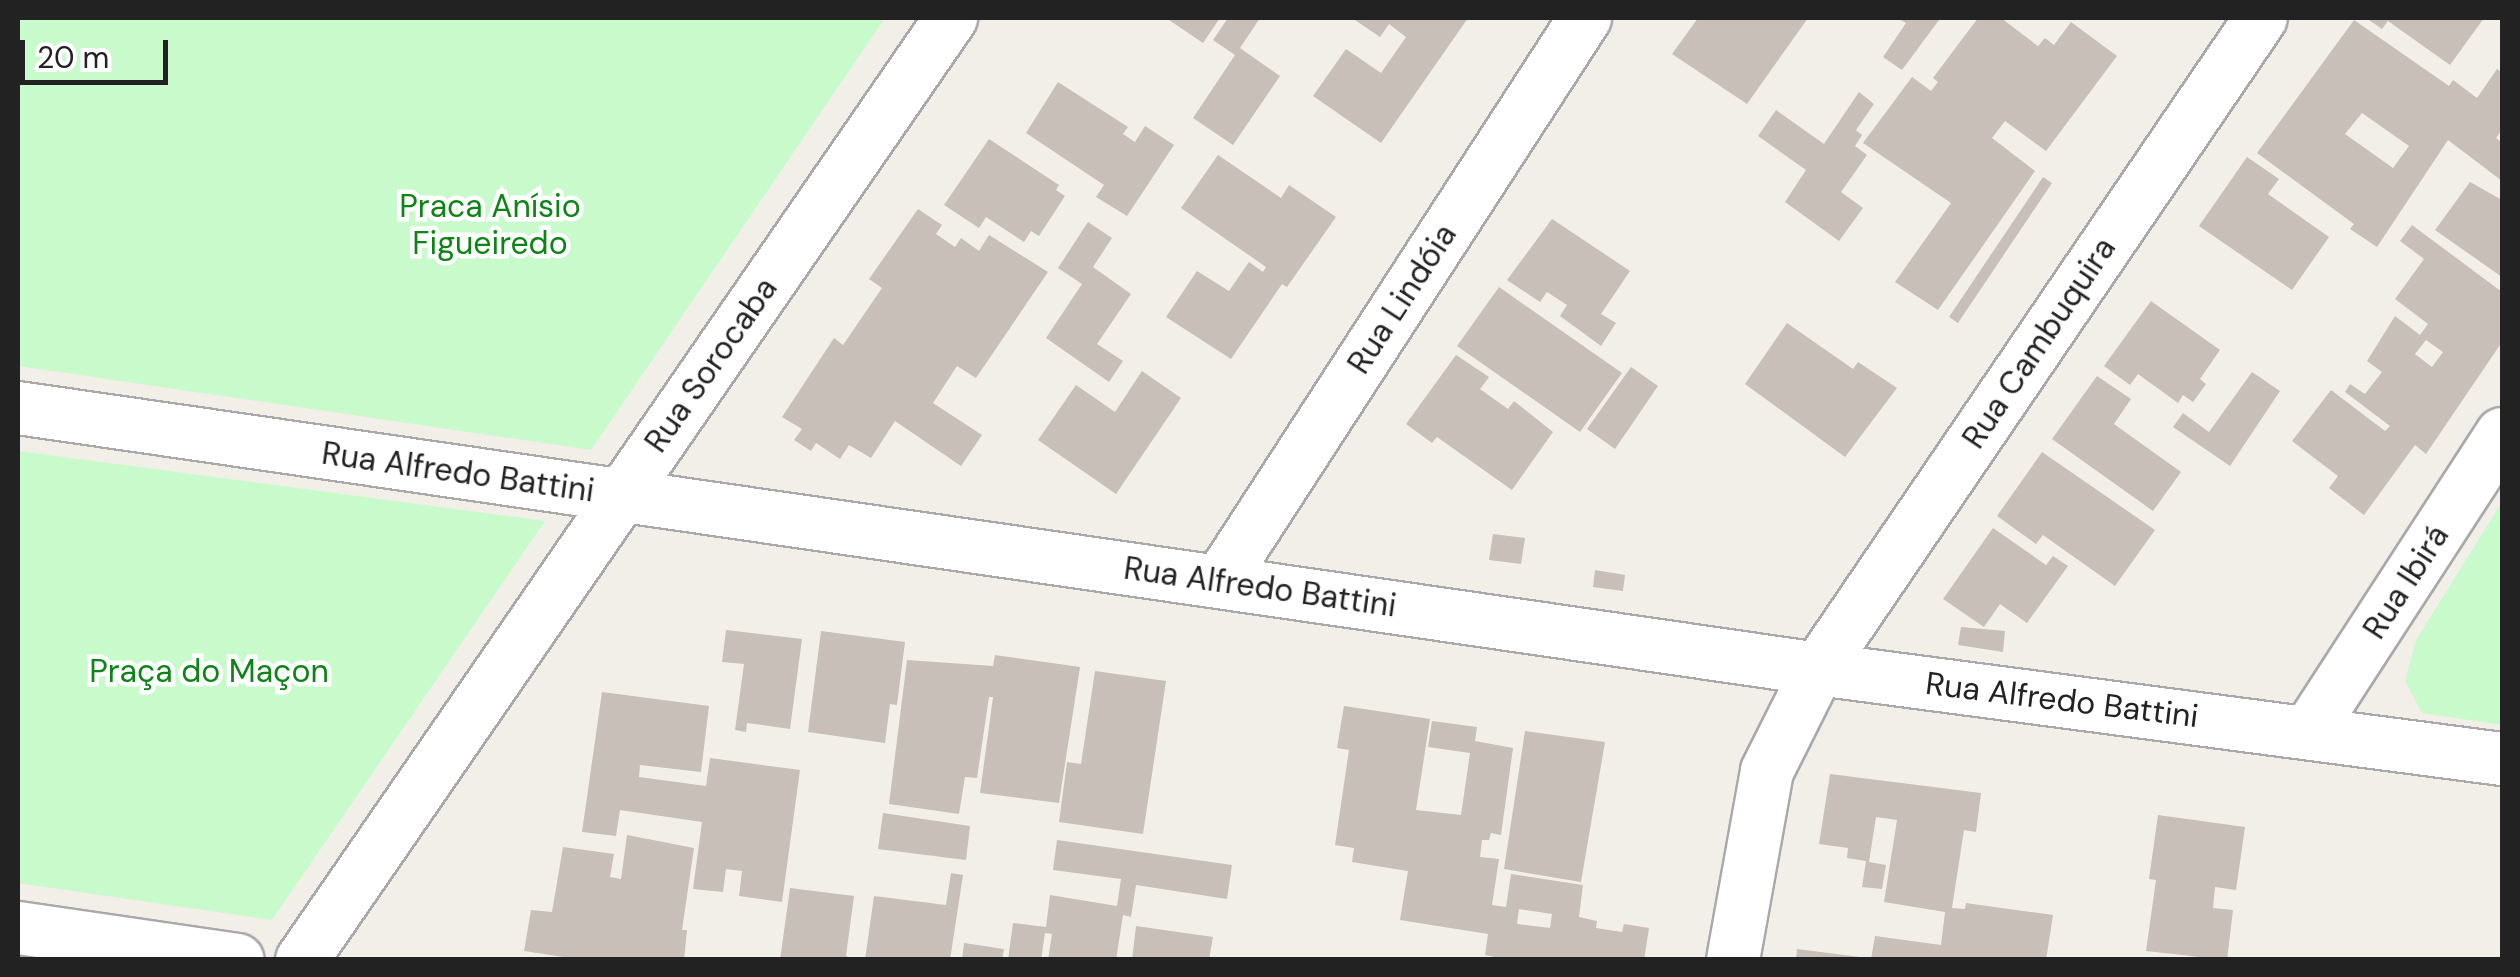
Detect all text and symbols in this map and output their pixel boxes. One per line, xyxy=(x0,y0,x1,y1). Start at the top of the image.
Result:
scale bar xyxy=(25,20,172,82)
text: 20 m xyxy=(37,38,109,77)
park label: Praca Anísio Figueiredo xyxy=(399,188,581,263)
street label: Rua Lindóia xyxy=(1340,217,1464,381)
street label: Rua Cambuquira xyxy=(1954,230,2124,456)
street label: Rua Sorocaba xyxy=(637,270,785,460)
street label: Rua Alfredo Battini xyxy=(319,434,597,510)
street label: Rua Ibirá xyxy=(2355,518,2457,646)
street label: Rua Alfredo Battini xyxy=(1121,549,1399,625)
park label: Praça do Maçon xyxy=(89,652,329,690)
street label: Rua Alfredo Battini xyxy=(1923,664,2201,736)

